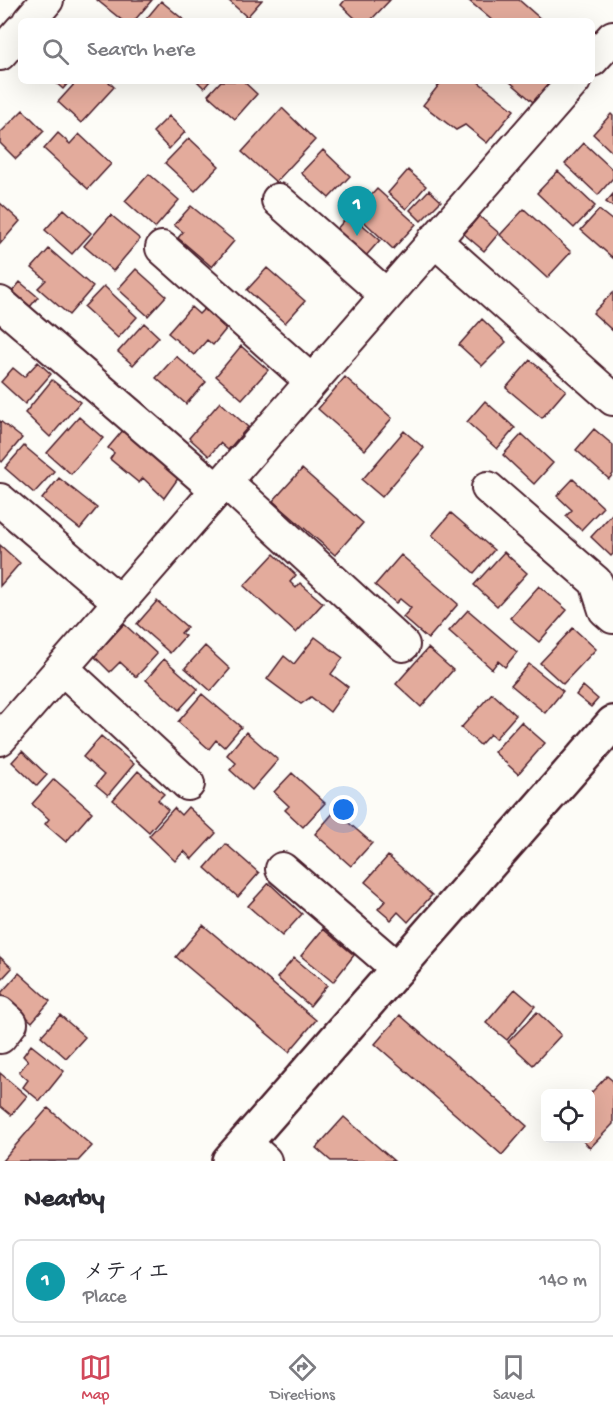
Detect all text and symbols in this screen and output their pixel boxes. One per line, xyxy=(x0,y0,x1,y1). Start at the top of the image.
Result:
search box xyxy=(18,18,595,84)
icon: search xyxy=(39,35,72,68)
text: Search here xyxy=(87,38,195,64)
pin: 1 xyxy=(338,186,376,236)
your location xyxy=(329,795,358,824)
map controls xyxy=(541,1089,595,1143)
button: locate xyxy=(541,1089,595,1143)
text: Nearby xyxy=(24,1185,105,1216)
text: メティエ xyxy=(83,1261,170,1287)
text: 1 xyxy=(41,1270,50,1293)
text: 140 m xyxy=(539,1270,587,1293)
text: Place xyxy=(83,1287,127,1310)
tab: Map xyxy=(79,1351,112,1406)
tab: Directions xyxy=(270,1351,335,1406)
tab: Saved xyxy=(493,1351,534,1406)

